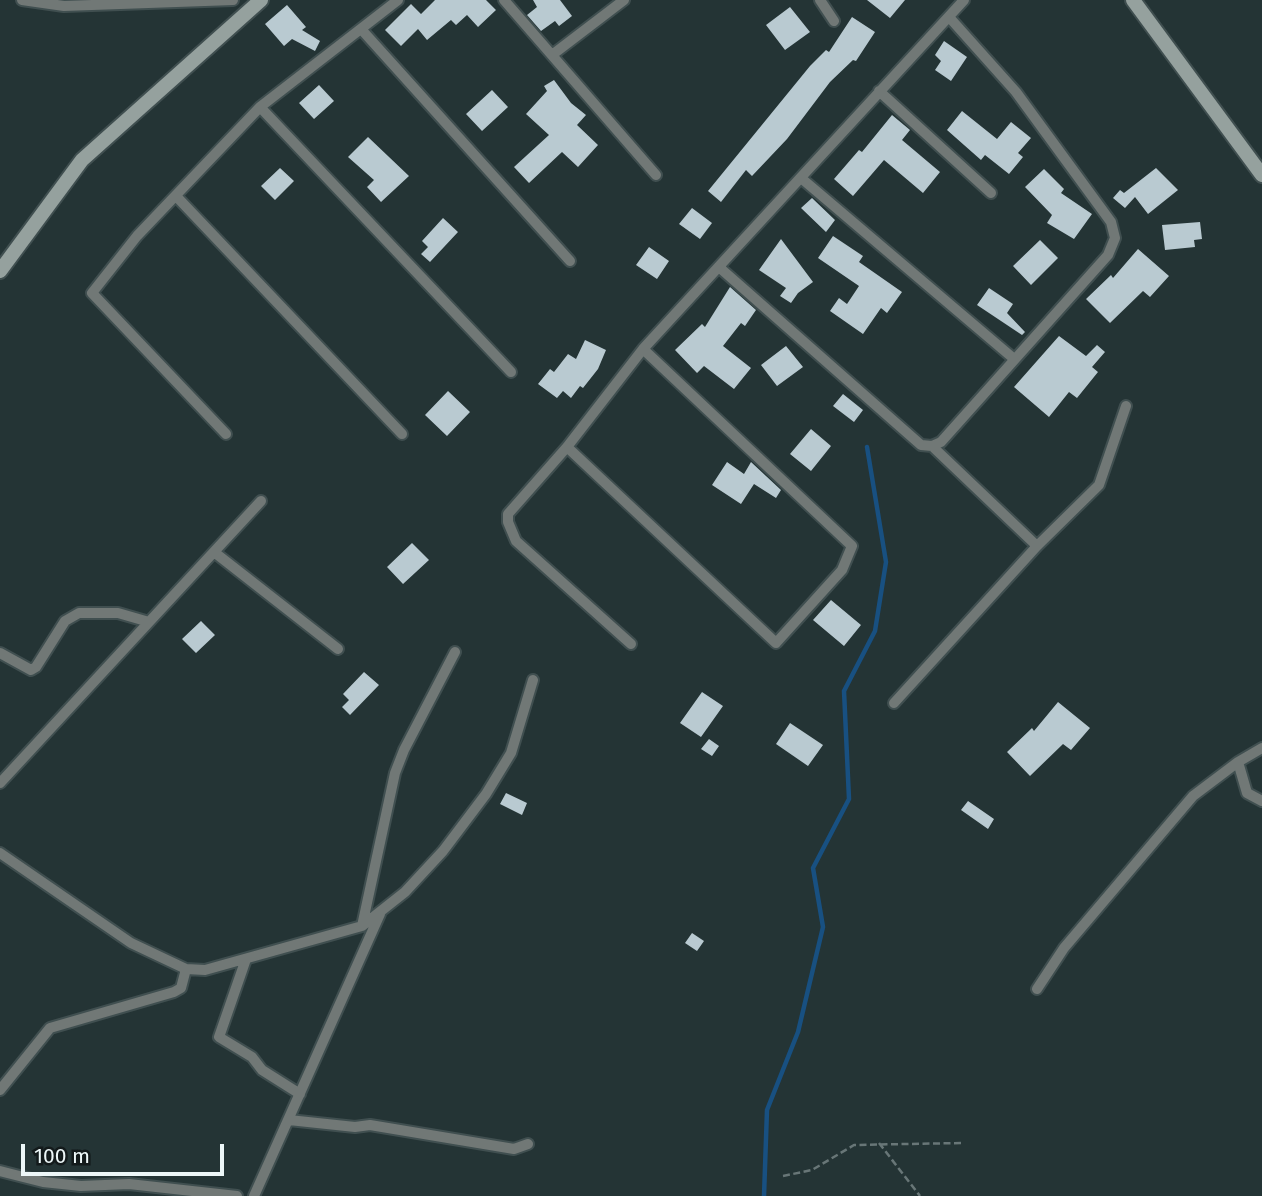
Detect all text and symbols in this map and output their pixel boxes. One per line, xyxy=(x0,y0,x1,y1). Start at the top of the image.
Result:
scale bar xyxy=(24,1130,228,1174)
text: 100 m xyxy=(34,1143,90,1169)

